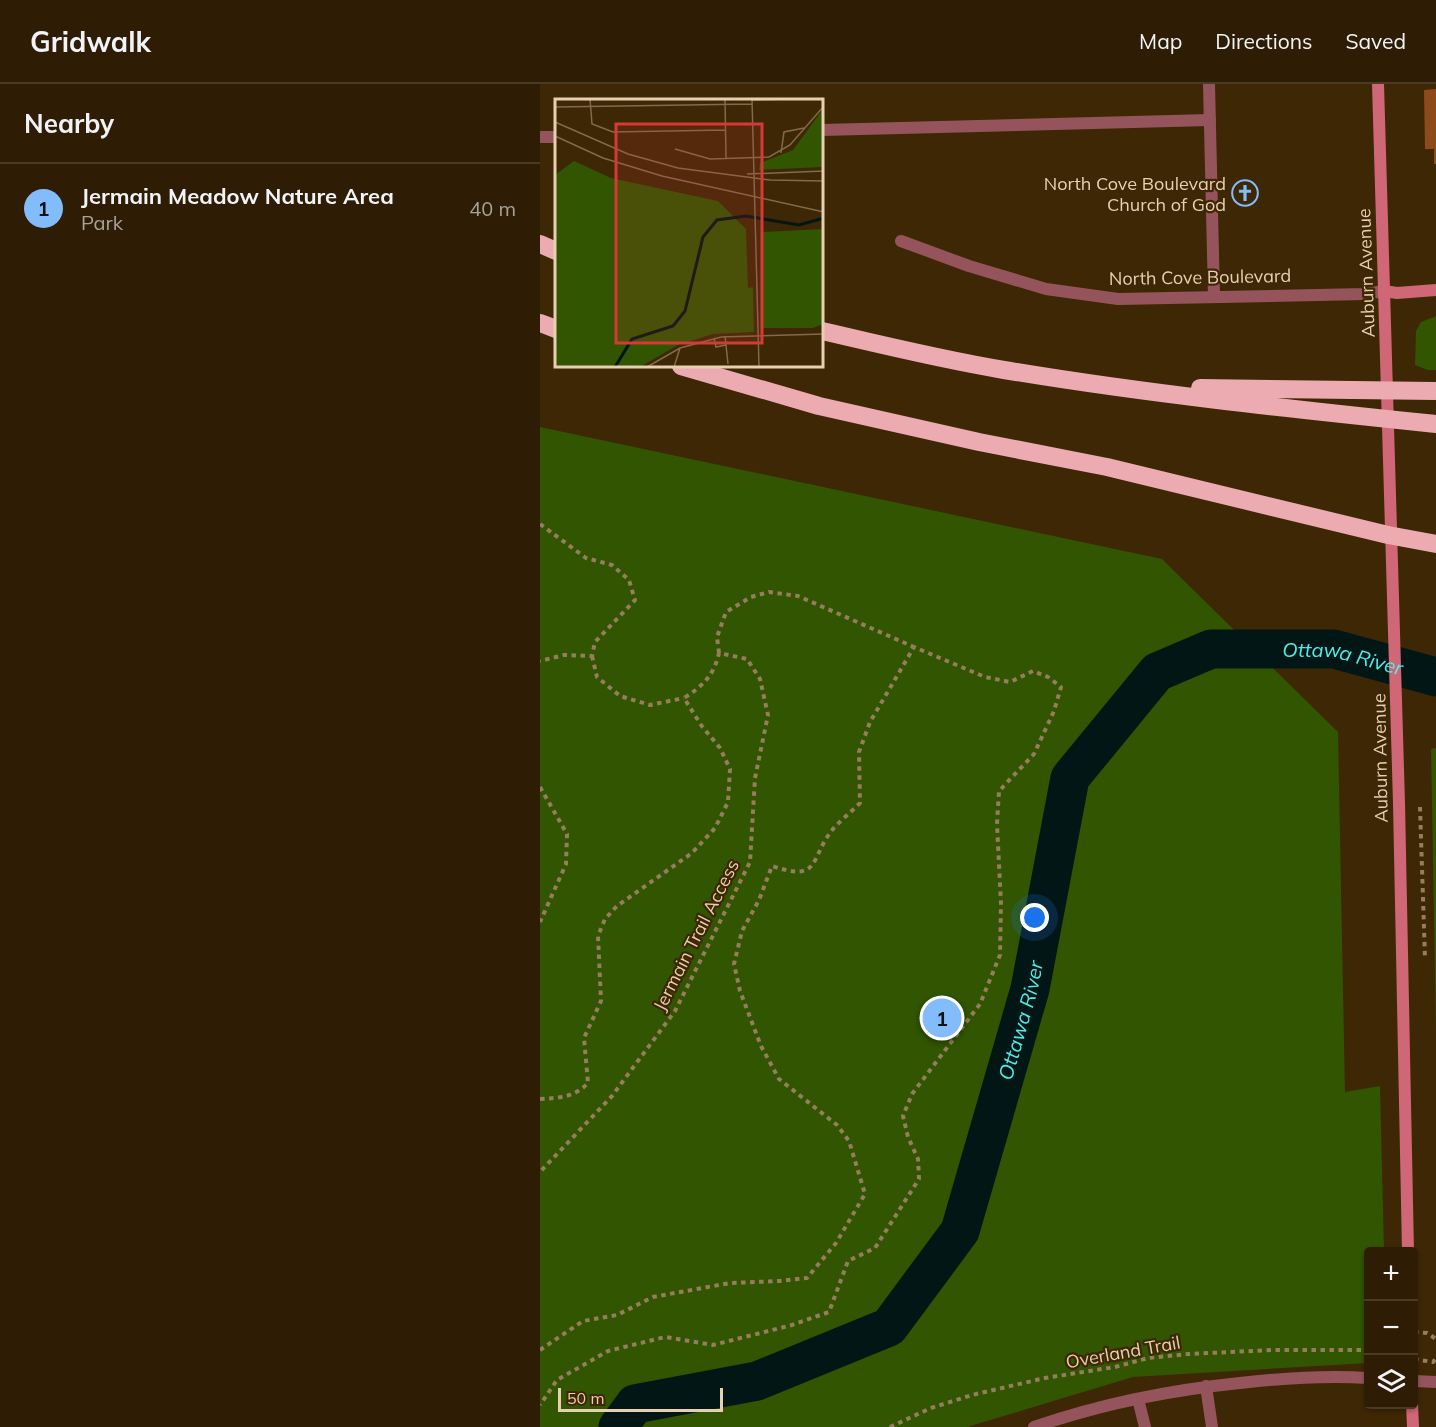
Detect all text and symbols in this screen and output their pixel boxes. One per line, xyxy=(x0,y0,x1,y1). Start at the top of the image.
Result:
text: Gridwalk xyxy=(30,24,151,59)
text: Map xyxy=(1139,28,1182,54)
text: Directions xyxy=(1215,28,1312,54)
text: Saved xyxy=(1345,28,1406,54)
inset map xyxy=(555,99,824,368)
text: Nearby xyxy=(24,107,114,140)
place label: North Cove Boulevard Church of God xyxy=(1044,172,1226,216)
church icon: North Cove Boulevard Church of God xyxy=(1230,178,1260,208)
text: Jermain Meadow Nature Area xyxy=(81,182,394,210)
text: 1 xyxy=(38,196,50,221)
text: 40 m xyxy=(469,196,516,221)
street label: Auburn Avenue xyxy=(1352,208,1380,338)
text: Park xyxy=(81,210,123,235)
street label: North Cove Boulevard xyxy=(1109,264,1291,290)
water label: Ottawa River xyxy=(1282,637,1407,680)
street label: Auburn Avenue xyxy=(1367,693,1393,823)
street label: Jermain Trail Access xyxy=(648,855,744,1014)
your location xyxy=(1020,903,1049,932)
water label: Ottawa River xyxy=(992,958,1048,1083)
pin: 1 xyxy=(922,996,962,1040)
map controls xyxy=(1364,1247,1418,1409)
button: + xyxy=(1364,1247,1418,1301)
button: − xyxy=(1364,1301,1418,1355)
street label: Overland Trail xyxy=(1064,1331,1182,1373)
button: layers xyxy=(1364,1355,1418,1409)
scale bar xyxy=(558,1385,723,1412)
text: 50 m xyxy=(567,1388,604,1408)

